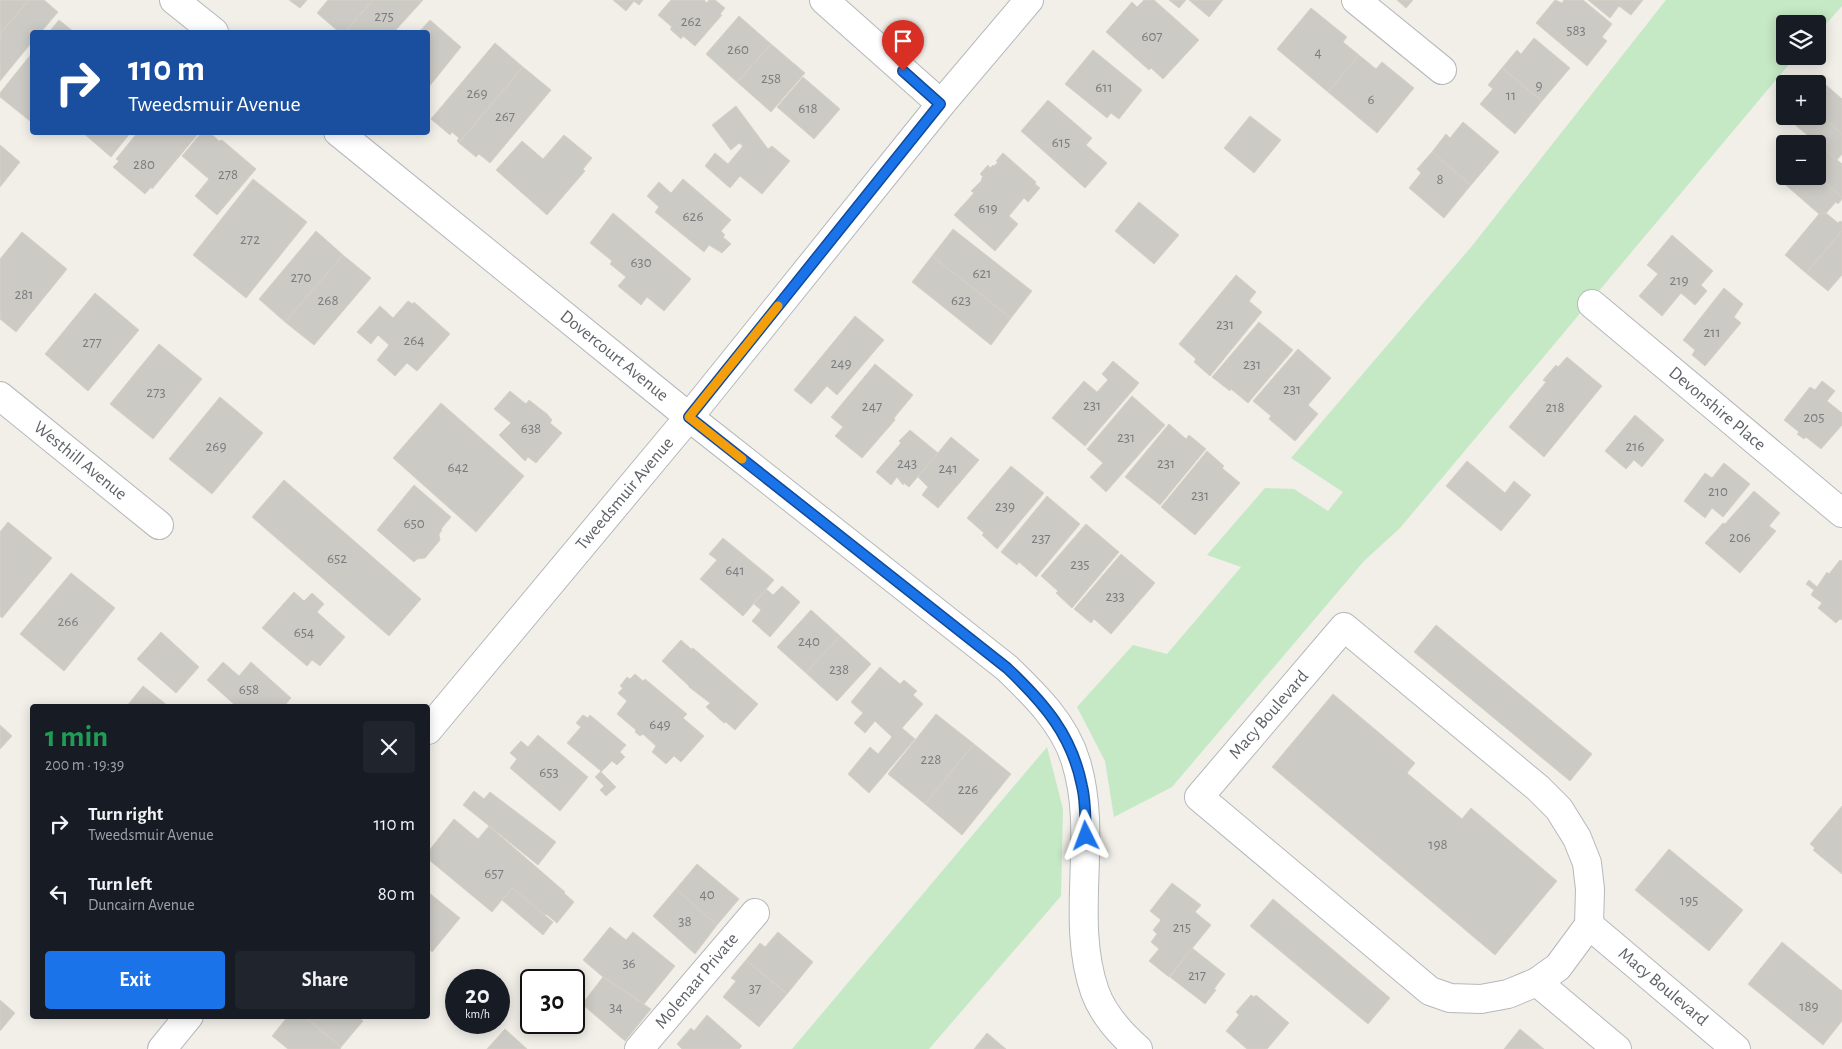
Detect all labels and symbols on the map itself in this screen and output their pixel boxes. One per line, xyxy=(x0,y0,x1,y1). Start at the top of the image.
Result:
house number: 275 xyxy=(374,9,394,24)
house number: 262 xyxy=(681,14,702,29)
pin xyxy=(882,20,924,71)
house number: 583 xyxy=(1566,23,1586,38)
house number: 607 xyxy=(1141,29,1163,44)
house number: 260 xyxy=(727,42,749,57)
house number: 4 xyxy=(1314,45,1322,60)
house number: 258 xyxy=(761,71,781,86)
house number: 9 xyxy=(1535,78,1543,93)
house number: 611 xyxy=(1095,80,1113,95)
house number: 269 xyxy=(467,86,487,101)
house number: 11 xyxy=(1506,88,1516,103)
house number: 6 xyxy=(1367,92,1375,107)
house number: 618 xyxy=(798,101,818,116)
house number: 267 xyxy=(495,109,515,124)
house number: 615 xyxy=(1052,135,1070,150)
house number: 280 xyxy=(133,157,155,172)
house number: 278 xyxy=(218,167,238,182)
house number: 8 xyxy=(1436,172,1444,187)
house number: 619 xyxy=(978,201,998,216)
house number: 626 xyxy=(683,209,703,224)
house number: 272 xyxy=(240,232,260,247)
house number: 630 xyxy=(630,255,652,270)
house number: 621 xyxy=(972,266,992,281)
house number: 270 xyxy=(290,270,312,285)
house number: 219 xyxy=(1669,273,1689,288)
house number: 281 xyxy=(14,287,34,302)
house number: 268 xyxy=(318,293,339,308)
house number: 623 xyxy=(951,293,971,308)
street label: Dovercourt Avenue xyxy=(556,307,672,405)
house number: 231 xyxy=(1216,317,1234,332)
house number: 211 xyxy=(1703,325,1721,340)
house number: 264 xyxy=(403,333,425,348)
house number: 277 xyxy=(82,335,102,350)
house number: 249 xyxy=(830,356,852,371)
house number: 231 xyxy=(1243,357,1261,372)
street label: Devonshire Place xyxy=(1665,364,1769,454)
house number: 231 xyxy=(1283,382,1301,397)
house number: 273 xyxy=(146,385,166,400)
house number: 231 xyxy=(1083,398,1101,413)
house number: 247 xyxy=(862,399,882,414)
house number: 218 xyxy=(1545,400,1565,415)
house number: 205 xyxy=(1803,410,1825,425)
street label: Westhill Avenue xyxy=(30,418,130,504)
house number: 638 xyxy=(521,421,541,436)
house number: 231 xyxy=(1117,430,1135,445)
street label: Tweedsmuir Avenue xyxy=(573,434,677,554)
house number: 269 xyxy=(206,439,226,454)
house number: 216 xyxy=(1625,439,1645,454)
house number: 243 xyxy=(897,456,917,471)
house number: 231 xyxy=(1157,456,1175,471)
house number: 642 xyxy=(447,460,469,475)
house number: 241 xyxy=(938,461,958,476)
house number: 210 xyxy=(1708,484,1728,499)
house number: 231 xyxy=(1191,488,1209,503)
house number: 239 xyxy=(995,499,1015,514)
house number: 650 xyxy=(403,516,425,531)
house number: 206 xyxy=(1729,530,1751,545)
house number: 237 xyxy=(1031,531,1051,546)
house number: 652 xyxy=(327,551,347,566)
house number: 235 xyxy=(1070,557,1090,572)
house number: 641 xyxy=(725,563,745,578)
house number: 233 xyxy=(1105,589,1125,604)
house number: 266 xyxy=(58,614,78,629)
house number: 654 xyxy=(294,625,314,640)
house number: 240 xyxy=(798,634,820,649)
house number: 238 xyxy=(829,662,849,677)
street label: Macy Boulevard xyxy=(1226,667,1312,763)
house number: 658 xyxy=(239,682,259,697)
house number: 649 xyxy=(649,717,671,732)
house number: 228 xyxy=(921,752,941,767)
house number: 653 xyxy=(539,765,559,780)
house number: 226 xyxy=(958,782,978,797)
position arrow xyxy=(1059,809,1111,861)
house number: 198 xyxy=(1428,837,1448,852)
house number: 657 xyxy=(484,866,504,881)
house number: 40 xyxy=(699,887,715,902)
house number: 195 xyxy=(1680,893,1698,908)
house number: 38 xyxy=(678,914,692,929)
house number: 215 xyxy=(1173,920,1191,935)
street label: Molenaar Private xyxy=(652,930,742,1032)
street label: Macy Boulevard xyxy=(1615,945,1711,1029)
house number: 36 xyxy=(622,956,636,971)
house number: 217 xyxy=(1188,968,1206,983)
speed limit sign: 30 xyxy=(520,969,585,1034)
house number: 37 xyxy=(749,981,761,996)
house number: 189 xyxy=(1799,999,1819,1014)
house number: 34 xyxy=(609,1000,623,1015)

